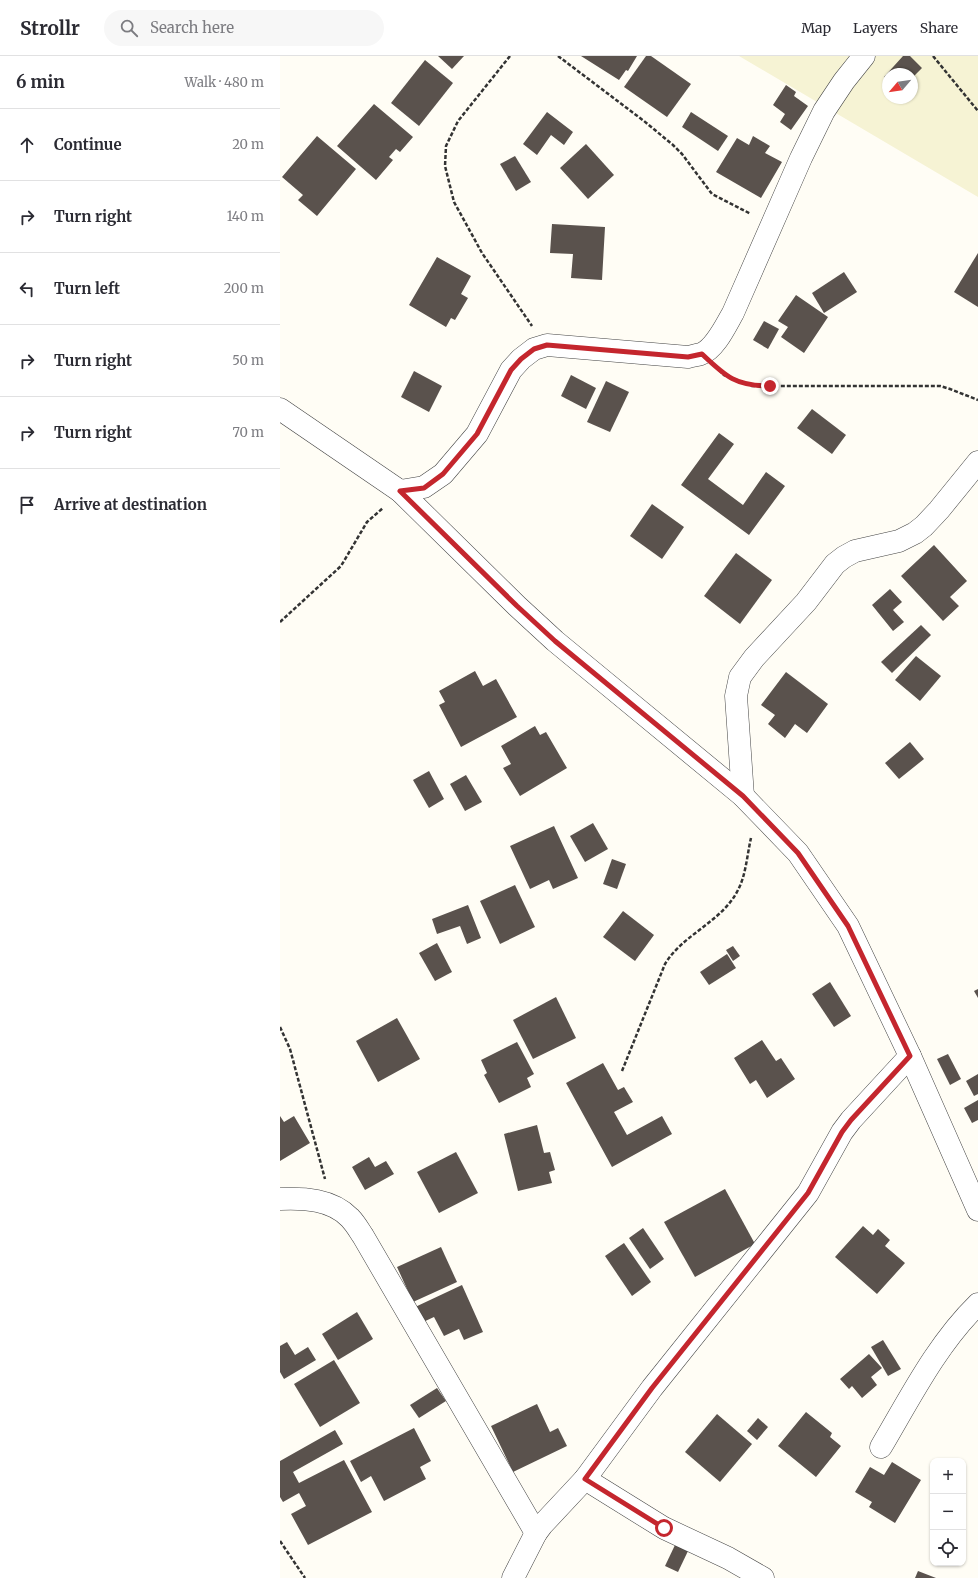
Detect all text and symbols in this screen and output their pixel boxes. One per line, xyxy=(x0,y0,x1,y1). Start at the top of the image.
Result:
search box xyxy=(104,10,384,46)
text: Strollr xyxy=(20,16,80,40)
icon: search xyxy=(118,17,140,39)
text: Search here xyxy=(150,18,234,37)
text: Map xyxy=(801,19,831,37)
text: Layers xyxy=(853,19,898,37)
text: Share xyxy=(920,19,958,37)
north arrow xyxy=(882,68,918,104)
text: 6 min xyxy=(16,71,65,93)
text: Walk · 480 m xyxy=(185,74,264,91)
icon: ahead xyxy=(16,134,38,156)
text: Continue xyxy=(54,135,122,154)
text: 20 m xyxy=(232,136,264,153)
icon: right xyxy=(16,206,38,228)
text: Turn right xyxy=(54,207,132,226)
text: 140 m xyxy=(227,208,264,225)
icon: left xyxy=(16,278,38,300)
text: Turn left xyxy=(54,279,120,298)
text: 200 m xyxy=(224,280,264,297)
icon: right xyxy=(16,350,38,372)
text: Turn right xyxy=(54,351,132,370)
text: 50 m xyxy=(232,352,264,369)
route end xyxy=(761,377,779,395)
icon: right xyxy=(16,422,38,444)
text: Turn right xyxy=(54,423,132,442)
text: 70 m xyxy=(233,424,264,441)
icon: arrive xyxy=(16,494,38,516)
text: Arrive at destination xyxy=(54,495,207,514)
map controls xyxy=(930,1458,966,1566)
button: + xyxy=(930,1458,966,1494)
button: − xyxy=(930,1494,966,1530)
route start xyxy=(655,1519,673,1537)
button: locate xyxy=(930,1530,966,1566)

